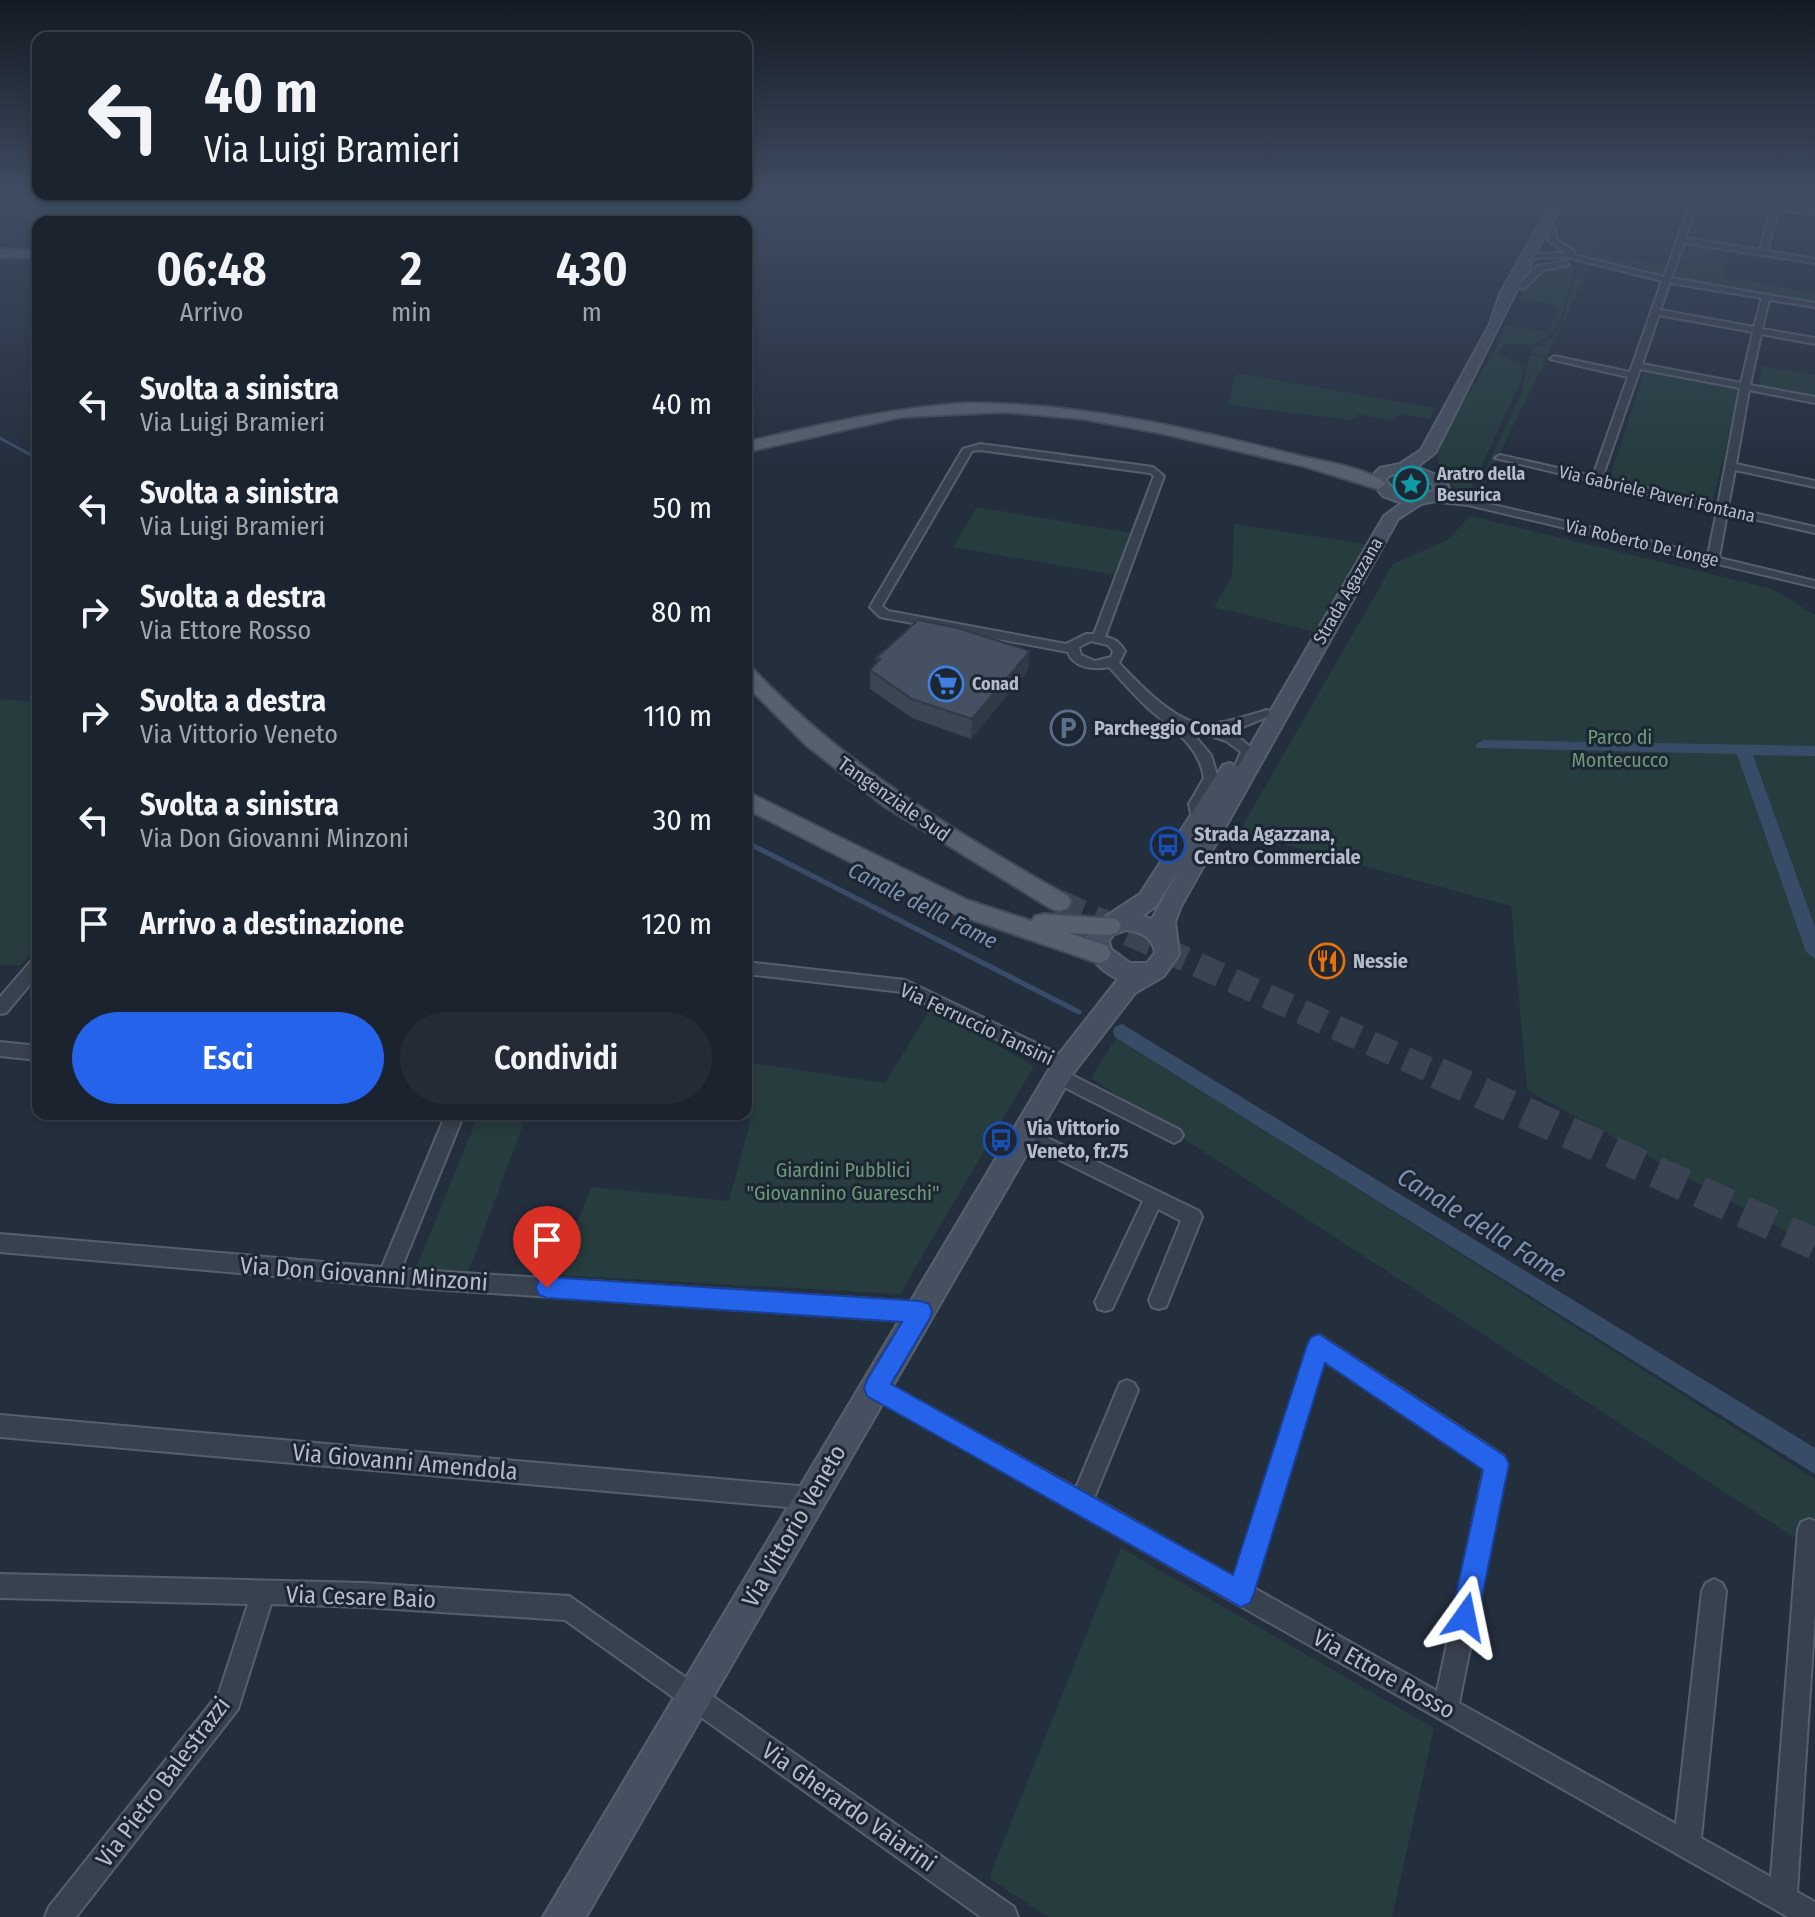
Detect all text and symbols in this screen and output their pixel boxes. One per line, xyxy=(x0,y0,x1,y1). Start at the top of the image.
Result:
text: 40 m xyxy=(204,60,318,127)
icon: left xyxy=(72,64,176,168)
text: Via Luigi Bramieri xyxy=(204,128,460,172)
text: 06:48 xyxy=(156,240,267,298)
text: 2 xyxy=(400,240,422,298)
text: 430 xyxy=(556,240,628,298)
text: Arrivo xyxy=(180,297,243,328)
text: min xyxy=(391,297,431,328)
text: m xyxy=(582,297,602,328)
text: Svolta a sinistra xyxy=(140,371,339,407)
icon: left xyxy=(72,382,116,426)
text: 40 m xyxy=(652,386,712,422)
text: Via Luigi Bramieri xyxy=(140,407,325,438)
street label: Via Gabriele Paveri Fontana xyxy=(1557,461,1758,527)
place label: Aratro della Besurica xyxy=(1436,463,1525,506)
place icon: Aratro della Besurica xyxy=(1392,465,1430,503)
text: Svolta a sinistra xyxy=(140,475,339,511)
icon: left xyxy=(72,486,116,530)
text: 50 m xyxy=(652,490,712,526)
text: Via Luigi Bramieri xyxy=(140,511,325,542)
street label: Via Roberto De Longe xyxy=(1563,515,1721,571)
street label: Strada Agazzana xyxy=(1309,534,1388,648)
text: Svolta a destra xyxy=(140,579,326,615)
icon: right xyxy=(72,590,116,634)
text: 80 m xyxy=(651,594,712,630)
text: Via Ettore Rosso xyxy=(140,615,311,646)
supermarket icon: Conad xyxy=(927,665,965,703)
place label: Conad xyxy=(972,673,1019,695)
text: Svolta a destra xyxy=(140,683,326,719)
icon: right xyxy=(72,694,116,738)
text: 110 m xyxy=(643,698,712,734)
parking icon: Parcheggio Conad xyxy=(1049,709,1087,747)
place label: Parcheggio Conad xyxy=(1094,716,1242,740)
text: Via Vittorio Veneto xyxy=(140,719,338,750)
park label: Parco di Montecucco xyxy=(1571,725,1669,772)
street label: Tangenziale Sud xyxy=(833,751,955,847)
text: Svolta a sinistra xyxy=(140,787,339,823)
icon: left xyxy=(72,798,116,842)
text: 30 m xyxy=(653,802,712,838)
place label: Strada Agazzana, Centro Commerciale xyxy=(1194,822,1361,869)
text: Via Don Giovanni Minzoni xyxy=(140,823,409,854)
bus stop icon: Strada Agazzana, Centro Commerciale xyxy=(1149,826,1187,864)
water label: Canale della Fame xyxy=(844,856,1002,955)
icon: arrive xyxy=(72,902,116,946)
text: Arrivo a destinazione xyxy=(140,906,404,942)
text: 120 m xyxy=(641,906,712,942)
restaurant icon: Nessie xyxy=(1308,942,1346,980)
place label: Nessie xyxy=(1353,949,1408,973)
street label: Via Ferruccio Tansini xyxy=(896,978,1058,1070)
button: Esci xyxy=(72,1012,384,1104)
button: Condividi xyxy=(400,1012,712,1104)
place label: Via Vittorio Veneto, fr.75 xyxy=(1026,1116,1129,1163)
bus stop icon: Via Vittorio Veneto, fr.75 xyxy=(982,1121,1020,1159)
park label: Giardini Pubblici "Giovannino Guareschi" xyxy=(746,1158,940,1205)
water label: Canale della Fame xyxy=(1392,1161,1572,1290)
pin xyxy=(513,1206,581,1288)
icon: arrive xyxy=(525,1218,569,1262)
street label: Via Don Giovanni Minzoni xyxy=(239,1251,489,1297)
street label: Via Giovanni Amendola xyxy=(291,1438,519,1486)
street label: Via Vittorio Veneto xyxy=(736,1440,852,1612)
position arrow xyxy=(1423,1575,1507,1659)
street label: Via Cesare Baio xyxy=(286,1580,436,1614)
street label: Via Ettore Rosso xyxy=(1308,1623,1460,1725)
street label: Via Pietro Balestrazzi xyxy=(90,1692,236,1872)
street label: Via Gherardo Vaiarini xyxy=(757,1736,941,1878)

